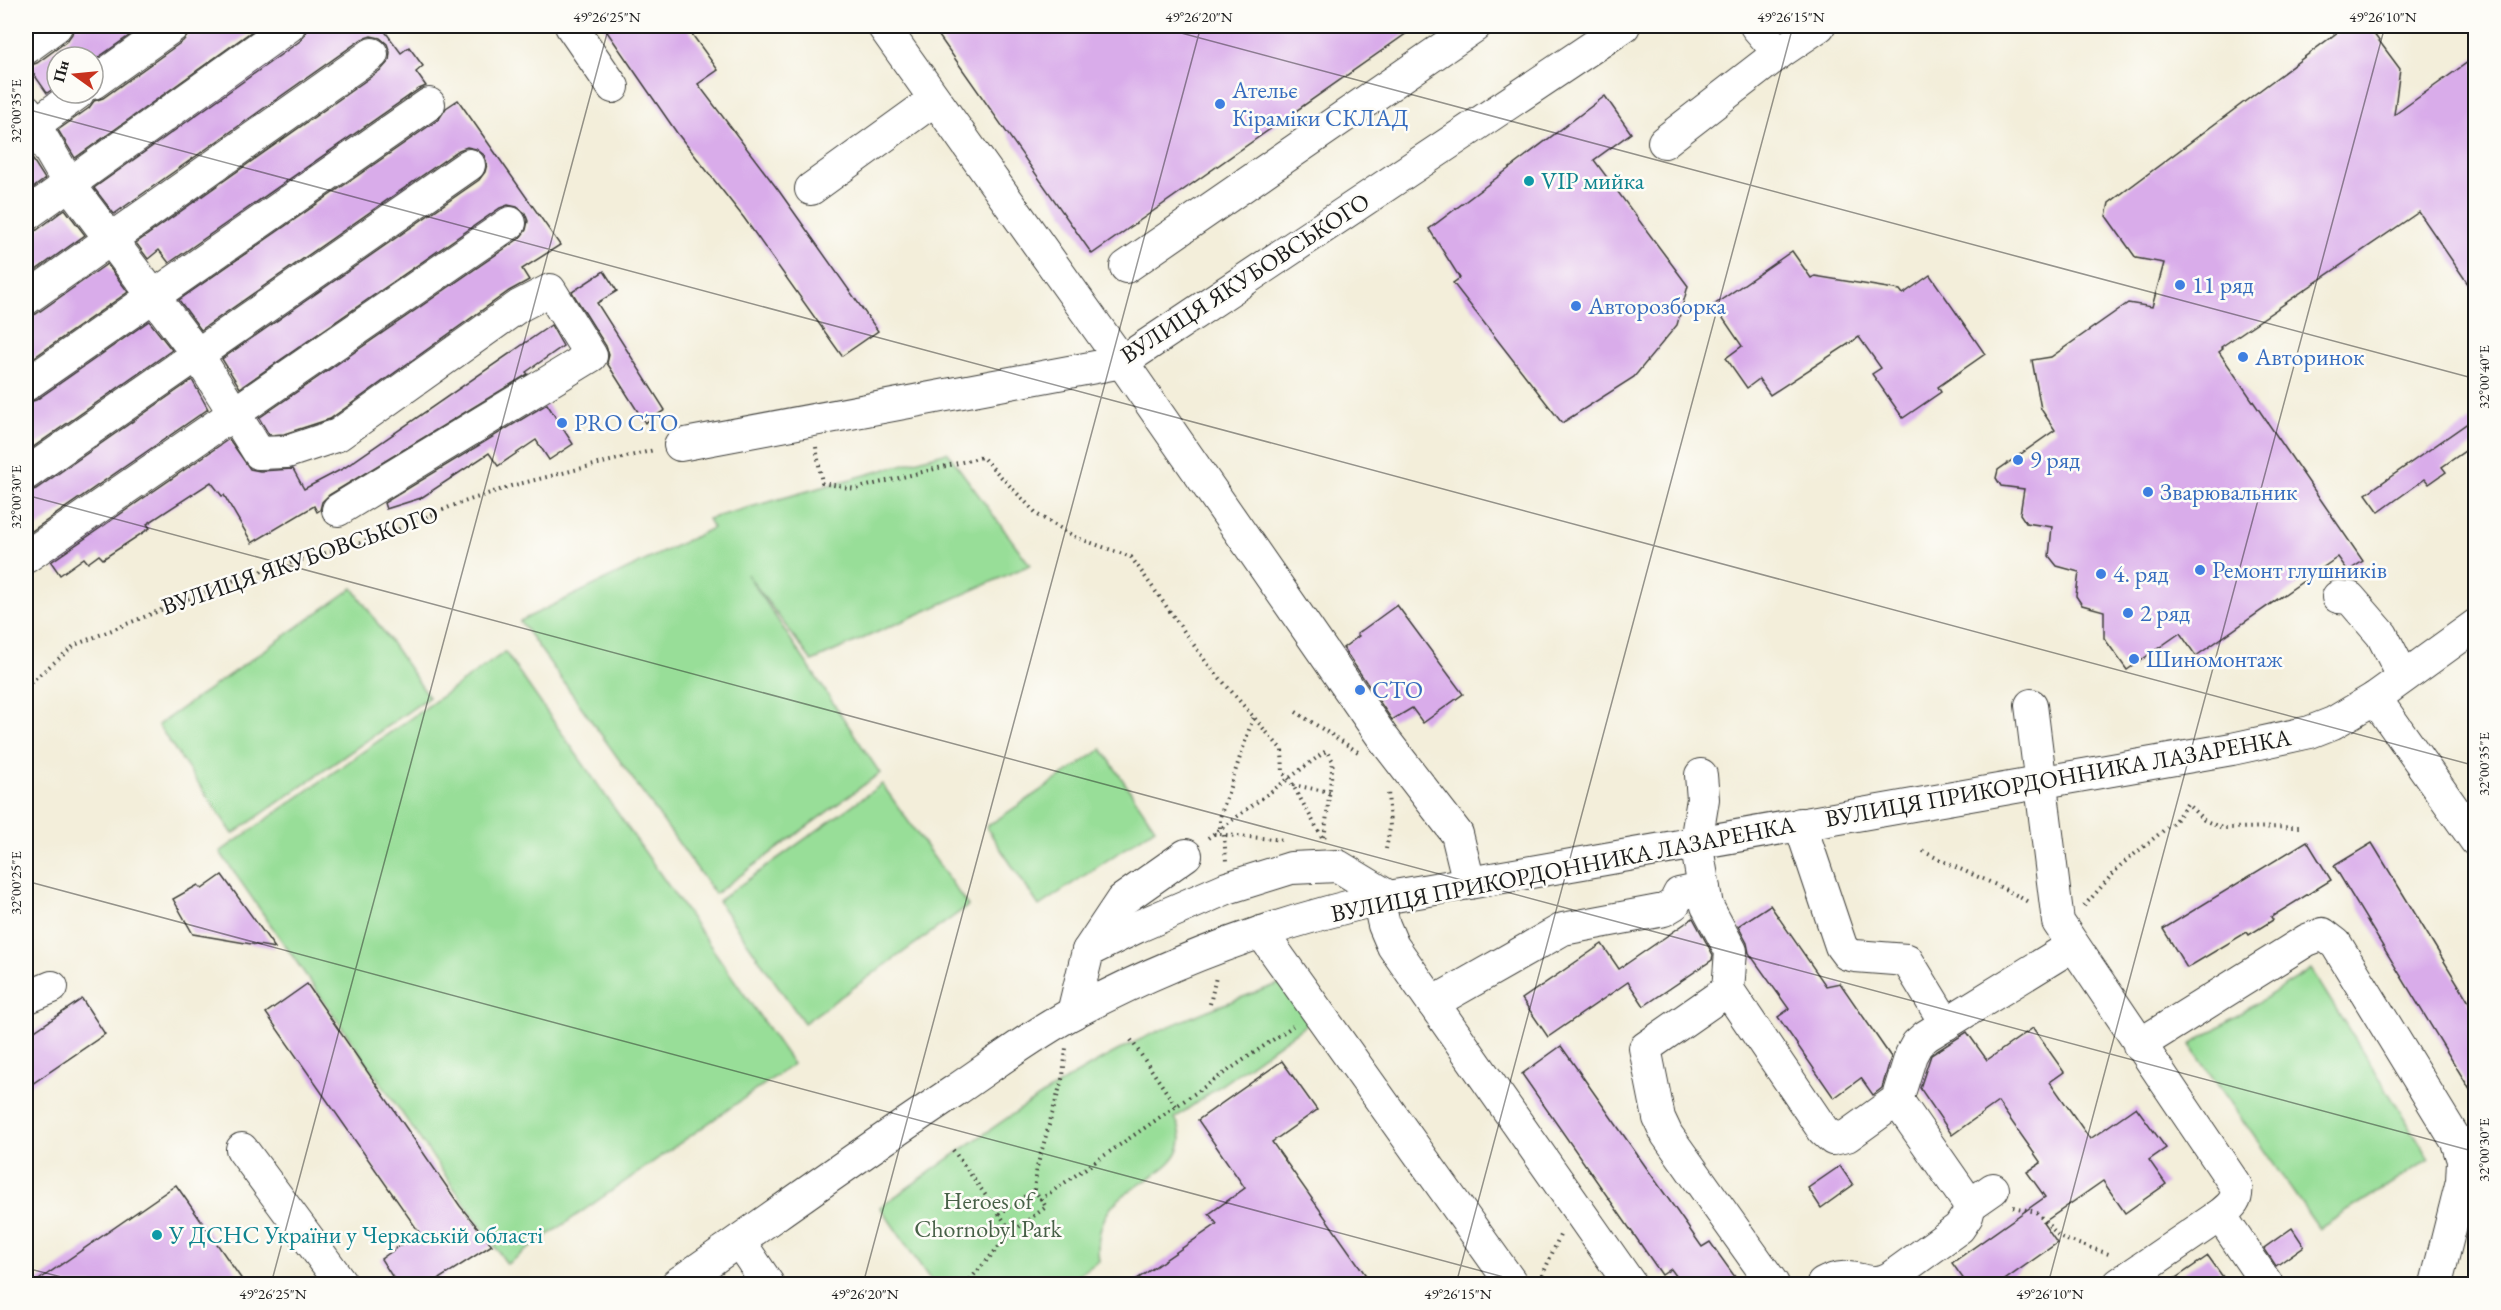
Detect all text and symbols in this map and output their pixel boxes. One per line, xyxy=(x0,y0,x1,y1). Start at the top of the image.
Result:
text: 49°26'25"N xyxy=(573,7,641,26)
text: 49°26'20"N xyxy=(1165,7,1233,26)
text: 49°26'15"N xyxy=(1757,7,1825,26)
text: 49°26'10"N xyxy=(2349,7,2417,26)
north arrow xyxy=(45,45,105,105)
text: Пн xyxy=(48,58,74,85)
place label: Ательє Кіраміки СКЛАД xyxy=(1231,74,1409,133)
text: 32°00'35"E xyxy=(6,78,25,143)
marker: Ательє Кіраміки СКЛАД xyxy=(1213,97,1227,111)
place label: VIP мийка xyxy=(1541,165,1645,196)
marker: VIP мийка xyxy=(1522,174,1536,188)
street label: ВУЛИЦЯ ЯКУБОВСЬКОГО xyxy=(1114,185,1375,370)
place label: 11 ряд xyxy=(2192,269,2254,300)
marker: 11 ряд xyxy=(2173,278,2187,292)
place label: Авторозборка xyxy=(1587,290,1726,321)
marker: Авторозборка xyxy=(1569,299,1583,313)
place label: Авторинок xyxy=(2254,341,2365,372)
text: 32°00'40"E xyxy=(2474,344,2493,409)
marker: Авторинок xyxy=(2236,350,2250,364)
place label: PRO СТО xyxy=(574,407,678,438)
marker: PRO СТО xyxy=(555,416,569,430)
place label: 9 ряд xyxy=(2030,444,2080,475)
marker: 9 ряд xyxy=(2011,453,2025,467)
text: 32°00'30"E xyxy=(6,464,25,529)
place label: Зварювальник xyxy=(2160,476,2298,507)
marker: Зварювальник xyxy=(2141,485,2155,499)
street label: ВУЛИЦЯ ЯКУБОВСЬКОГО xyxy=(157,498,442,622)
place label: Ремонт глушників xyxy=(2212,554,2387,585)
place label: 4. ряд xyxy=(2113,558,2169,589)
marker: Ремонт глушників xyxy=(2193,563,2207,577)
marker: 4. ряд xyxy=(2094,567,2108,581)
place label: 2 ряд xyxy=(2140,597,2190,628)
marker: 2 ряд xyxy=(2121,606,2135,620)
place label: Шиномонтаж xyxy=(2146,643,2283,674)
marker: Шиномонтаж xyxy=(2127,652,2141,666)
place label: СТО xyxy=(1372,674,1423,705)
marker: СТО xyxy=(1353,683,1367,697)
street label: ВУЛИЦЯ ПРИКОРДОННИКА ЛАЗАРЕНКА xyxy=(1823,721,2294,834)
text: 32°00'35"E xyxy=(2474,731,2493,796)
street label: ВУЛИЦЯ ПРИКОРДОННИКА ЛАЗАРЕНКА xyxy=(1328,808,1798,929)
text: 32°00'25"E xyxy=(6,850,25,915)
text: 32°00'30"E xyxy=(2474,1117,2493,1182)
park label: Heroes of Chornobyl Park xyxy=(914,1185,1063,1244)
place label: У ДСНС України у Черкаській області xyxy=(168,1219,543,1250)
marker: У ДСНС України у Черкаській області xyxy=(150,1228,164,1242)
text: 49°26'25"N xyxy=(239,1284,307,1303)
text: 49°26'20"N xyxy=(831,1284,899,1303)
text: 49°26'15"N xyxy=(1424,1284,1492,1303)
text: 49°26'10"N xyxy=(2016,1284,2084,1303)

